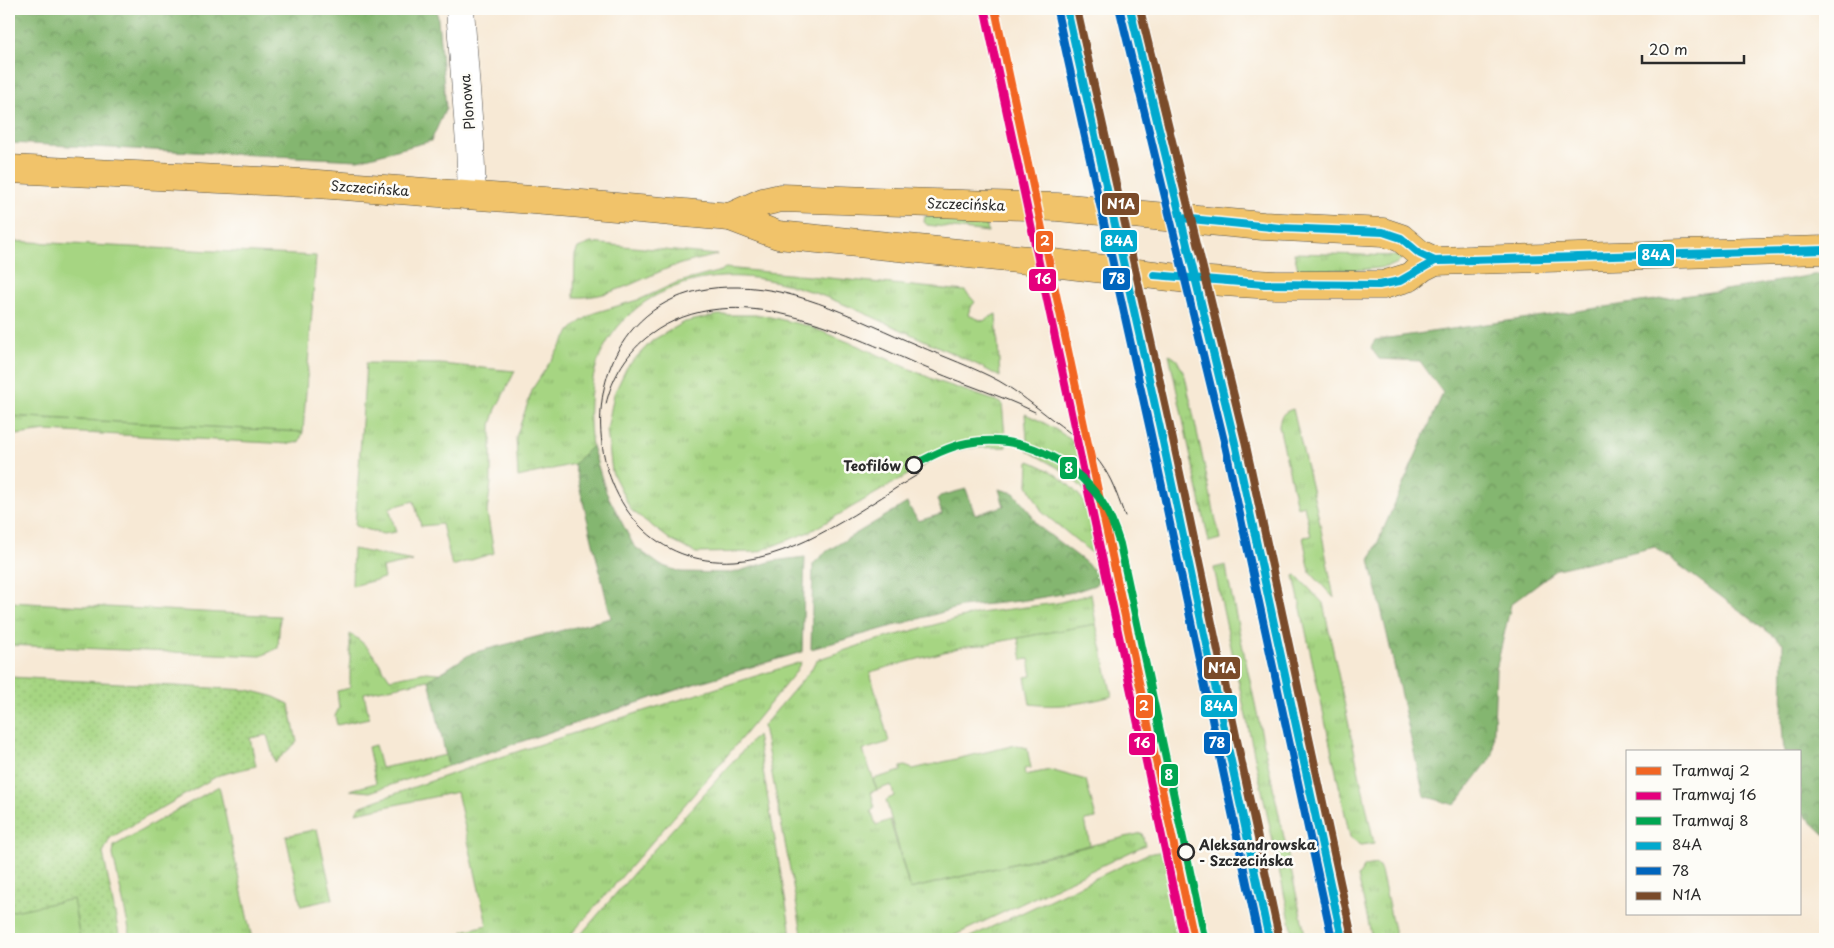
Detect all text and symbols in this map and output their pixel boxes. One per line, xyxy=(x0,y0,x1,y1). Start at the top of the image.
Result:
scale bar xyxy=(1642,32,1744,64)
text: 20 m xyxy=(1649,37,1688,60)
street label: Plonowa xyxy=(454,73,480,131)
street label: Szczecińska xyxy=(330,175,410,201)
street label: Szczecińska xyxy=(926,192,1006,216)
line badge: N1A xyxy=(1101,192,1140,216)
text: N1A xyxy=(1107,193,1136,214)
line badge: 84A xyxy=(1100,229,1138,253)
line badge: 2 xyxy=(1035,230,1054,253)
text: 2 xyxy=(1040,230,1050,251)
text: 84A xyxy=(1105,230,1134,251)
line badge: 84A xyxy=(1637,243,1675,267)
text: 84A xyxy=(1642,244,1671,265)
line badge: 78 xyxy=(1102,267,1131,291)
line badge: 16 xyxy=(1028,268,1057,292)
text: 16 xyxy=(1035,268,1051,289)
text: 78 xyxy=(1109,268,1126,289)
place label: Teofilów xyxy=(843,455,901,476)
marker: Teofilów xyxy=(905,456,923,474)
line badge: 8 xyxy=(1059,456,1078,480)
text: 8 xyxy=(1065,457,1074,478)
line badge: N1A xyxy=(1203,656,1241,680)
text: N1A xyxy=(1208,657,1237,678)
line badge: 2 xyxy=(1135,694,1154,719)
line badge: 84A xyxy=(1200,694,1238,718)
text: 2 xyxy=(1139,695,1149,716)
text: 84A xyxy=(1205,695,1234,716)
line badge: 78 xyxy=(1203,731,1231,755)
line badge: 16 xyxy=(1128,732,1156,756)
text: 16 xyxy=(1134,732,1150,753)
text: 78 xyxy=(1209,732,1226,753)
legend xyxy=(1626,750,1802,916)
text: Tramwaj 2 xyxy=(1672,758,1750,781)
line badge: 8 xyxy=(1160,763,1179,787)
text: 8 xyxy=(1165,764,1174,785)
text: Tramwaj 16 xyxy=(1672,782,1756,805)
text: Tramwaj 8 xyxy=(1672,808,1749,831)
text: 84A xyxy=(1672,832,1702,855)
place label: Aleksandrowska - Szczecińska xyxy=(1198,834,1317,871)
marker: Aleksandrowska - Szczecińska xyxy=(1177,843,1195,861)
text: 78 xyxy=(1672,858,1690,881)
text: N1A xyxy=(1672,882,1701,905)

